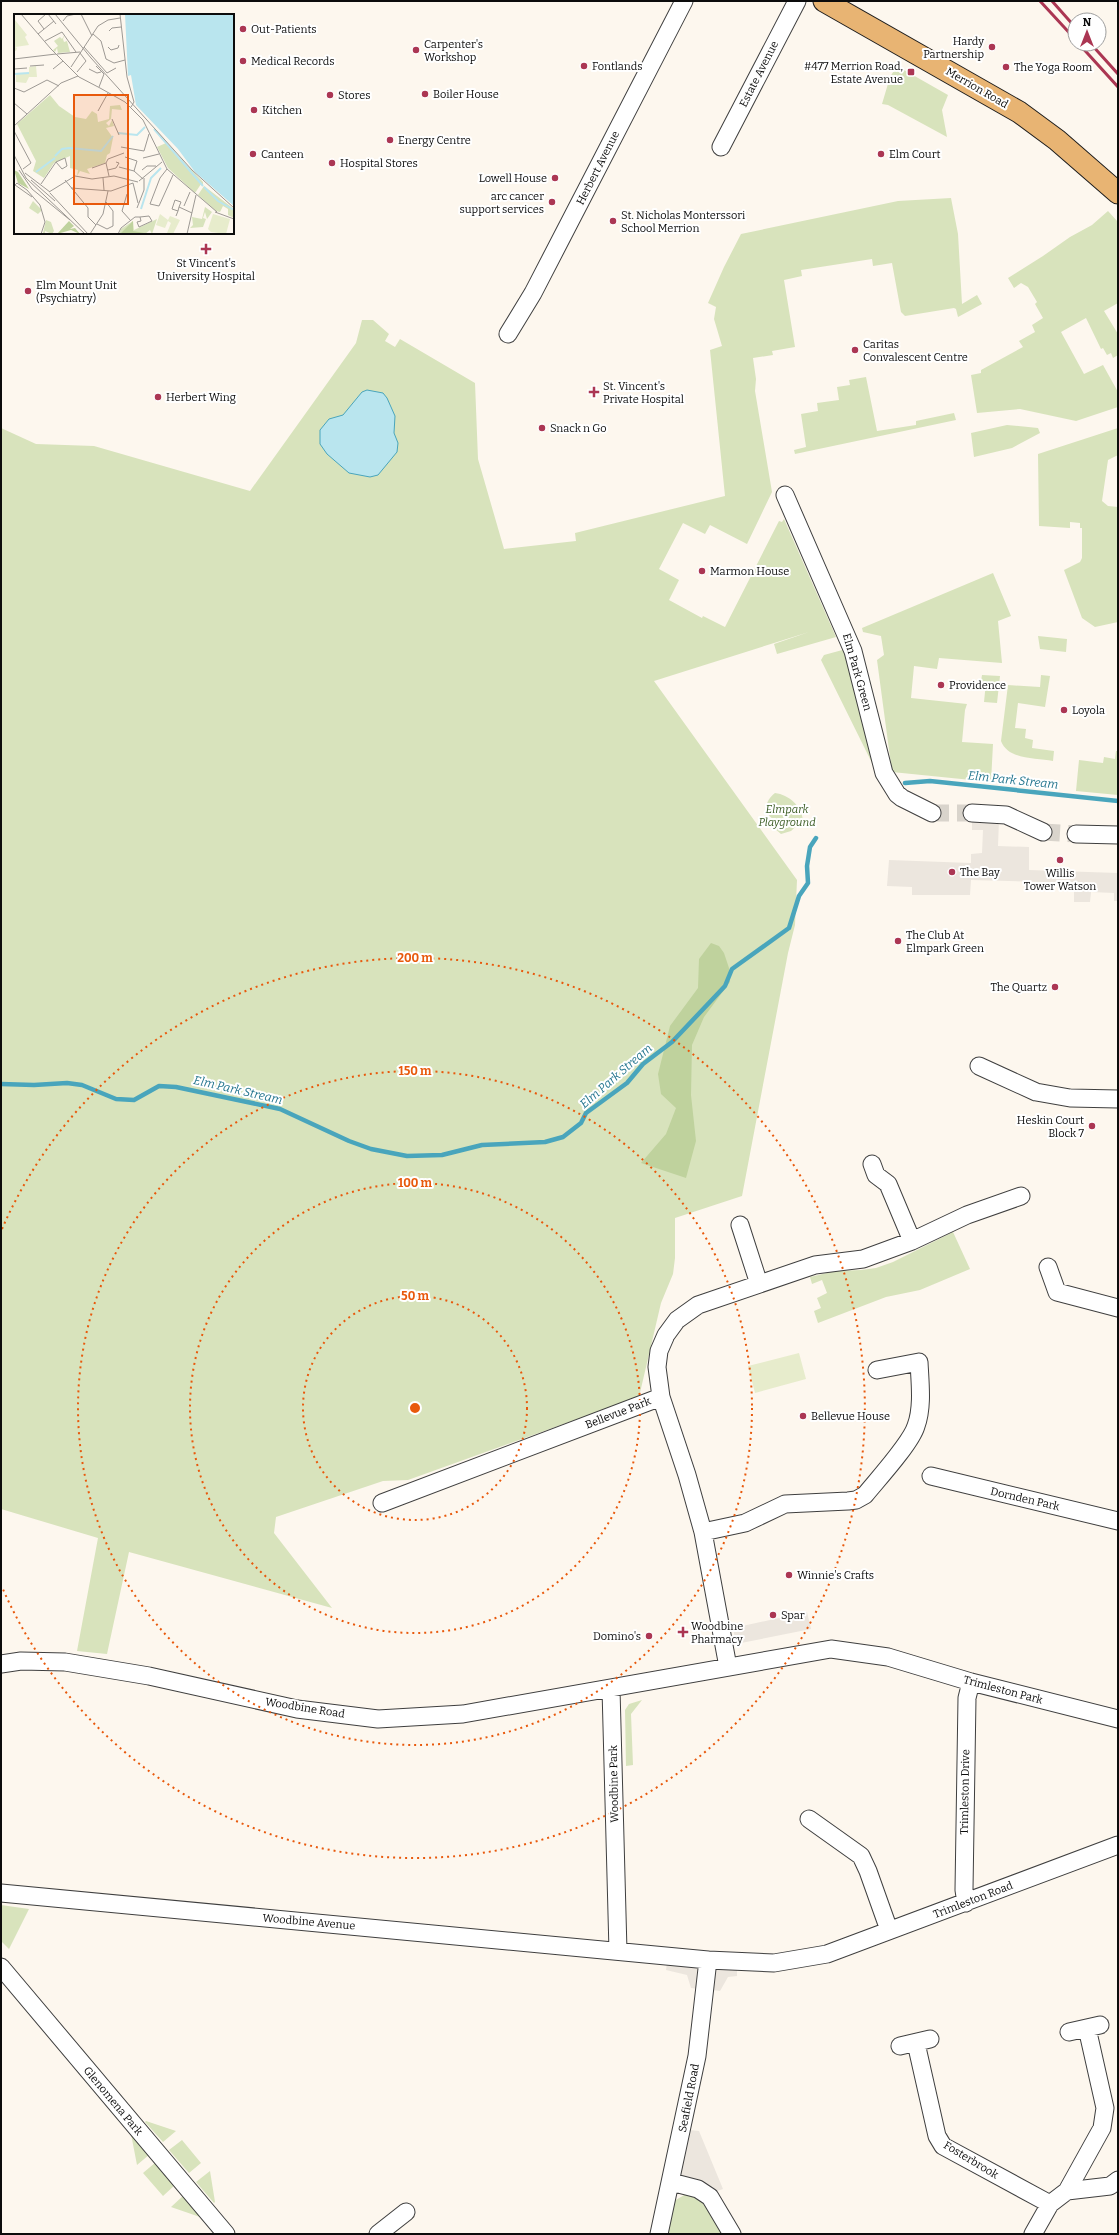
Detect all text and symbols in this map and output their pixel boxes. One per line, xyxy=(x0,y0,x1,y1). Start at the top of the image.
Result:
north arrow xyxy=(1067,12,1107,52)
inset map xyxy=(14,14,234,234)
text: N xyxy=(1083,16,1092,29)
place label: Out-Patients xyxy=(251,23,317,36)
marker: Out-Patients xyxy=(238,24,248,34)
place label: Hardy Partnership xyxy=(923,35,984,61)
place label: Carpenter's Workshop xyxy=(424,38,483,64)
street label: Estate Avenue xyxy=(737,39,781,109)
marker: Hardy Partnership xyxy=(987,42,997,52)
marker: Carpenter's Workshop xyxy=(411,45,421,55)
place label: Medical Records xyxy=(251,55,334,68)
marker: Medical Records xyxy=(238,56,248,66)
place label: Fontlands xyxy=(592,60,643,73)
place label: #477 Merrion Road, Estate Avenue xyxy=(804,60,903,86)
marker: Fontlands xyxy=(579,61,589,71)
place label: The Yoga Room xyxy=(1014,61,1093,74)
marker: The Yoga Room xyxy=(1001,62,1011,72)
street label: Merrion Road xyxy=(944,65,1011,111)
marker: #477 Merrion Road, Estate Avenue xyxy=(906,67,916,77)
place label: Boiler House xyxy=(433,88,499,101)
place label: Stores xyxy=(338,89,371,102)
marker: Boiler House xyxy=(420,89,430,99)
marker: Stores xyxy=(325,90,335,100)
place label: Kitchen xyxy=(262,104,302,117)
marker: Kitchen xyxy=(249,105,259,115)
street label: Herbert Avenue xyxy=(574,129,622,207)
place label: Energy Centre xyxy=(398,134,471,147)
marker: Energy Centre xyxy=(385,135,395,145)
place label: Canteen xyxy=(261,148,304,161)
place label: Elm Court xyxy=(889,148,940,161)
marker: Canteen xyxy=(248,149,258,159)
marker: Elm Court xyxy=(876,149,886,159)
place label: Hospital Stores xyxy=(340,157,418,170)
marker: Hospital Stores xyxy=(327,158,337,168)
place label: Lowell House xyxy=(479,172,547,185)
marker: Lowell House xyxy=(550,173,560,183)
place label: arc cancer support services xyxy=(460,190,544,216)
marker: arc cancer support services xyxy=(547,197,557,207)
place label: St. Nicholas Monterssori School Merrion xyxy=(621,209,746,235)
marker: St. Nicholas Monterssori School Merrion xyxy=(608,216,618,226)
marker: St Vincent's University Hospital xyxy=(200,243,212,255)
place label: St Vincent's University Hospital xyxy=(157,257,255,283)
place label: Elm Mount Unit (Psychiatry) xyxy=(36,279,117,305)
marker: Elm Mount Unit (Psychiatry) xyxy=(23,286,33,296)
place label: Caritas Convalescent Centre xyxy=(863,338,968,364)
marker: Caritas Convalescent Centre xyxy=(850,345,860,355)
place label: St. Vincent's Private Hospital xyxy=(603,380,684,406)
marker: St. Vincent's Private Hospital xyxy=(588,386,600,398)
place label: Herbert Wing xyxy=(166,391,236,404)
marker: Herbert Wing xyxy=(153,392,163,402)
place label: Snack n Go xyxy=(550,422,607,435)
marker: Snack n Go xyxy=(537,423,547,433)
place label: Marmon House xyxy=(710,565,789,578)
marker: Marmon House xyxy=(697,566,707,576)
street label: Elm Park Green xyxy=(840,632,874,712)
place label: Providence xyxy=(949,679,1006,692)
marker: Providence xyxy=(936,680,946,690)
place label: Loyola xyxy=(1072,704,1105,717)
marker: Loyola xyxy=(1059,705,1069,715)
water label: Elm Park Stream xyxy=(967,768,1059,792)
park label: Elmpark Playground xyxy=(758,803,816,829)
marker: Willis Tower Watson xyxy=(1055,855,1065,865)
place label: The Bay xyxy=(960,866,1000,879)
marker: The Bay xyxy=(947,867,957,877)
place label: Willis Tower Watson xyxy=(1024,867,1096,893)
place label: The Club At Elmpark Green xyxy=(906,929,984,955)
marker: The Club At Elmpark Green xyxy=(893,936,903,946)
text: 200 m xyxy=(397,951,433,965)
place label: The Quartz xyxy=(990,981,1047,994)
marker: The Quartz xyxy=(1050,982,1060,992)
water label: Elm Park Stream xyxy=(577,1041,655,1111)
text: 150 m xyxy=(399,1064,432,1078)
water label: Elm Park Stream xyxy=(192,1073,284,1107)
place label: Heskin Court Block 7 xyxy=(1017,1114,1084,1140)
marker: Heskin Court Block 7 xyxy=(1087,1121,1097,1131)
text: 100 m xyxy=(398,1176,433,1190)
text: 50 m xyxy=(401,1289,429,1303)
street label: Bellevue Park xyxy=(583,1394,653,1431)
centre of rings xyxy=(408,1401,422,1415)
place label: Bellevue House xyxy=(811,1410,890,1423)
marker: Bellevue House xyxy=(798,1411,808,1421)
street label: Dornden Park xyxy=(989,1485,1062,1513)
place label: Winnie's Crafts xyxy=(797,1569,874,1582)
marker: Winnie's Crafts xyxy=(784,1570,794,1580)
place label: Spar xyxy=(781,1609,805,1622)
marker: Spar xyxy=(768,1610,778,1620)
place label: Woodbine Pharmacy xyxy=(691,1620,743,1646)
marker: Woodbine Pharmacy xyxy=(678,1627,688,1637)
place label: Domino's xyxy=(593,1630,641,1643)
marker: Domino's xyxy=(644,1631,654,1641)
street label: Trimleston Park xyxy=(962,1673,1045,1707)
street label: Woodbine Road xyxy=(264,1695,346,1721)
street label: Woodbine Park xyxy=(607,1744,621,1823)
street label: Trimleston Drive xyxy=(958,1749,972,1835)
street label: Trimleston Road xyxy=(931,1879,1015,1921)
street label: Woodbine Avenue xyxy=(262,1911,356,1933)
street label: Seafield Road xyxy=(676,2062,702,2133)
street label: Glenomena Park xyxy=(81,2064,146,2138)
street label: Fosterbrook xyxy=(941,2139,1001,2182)

